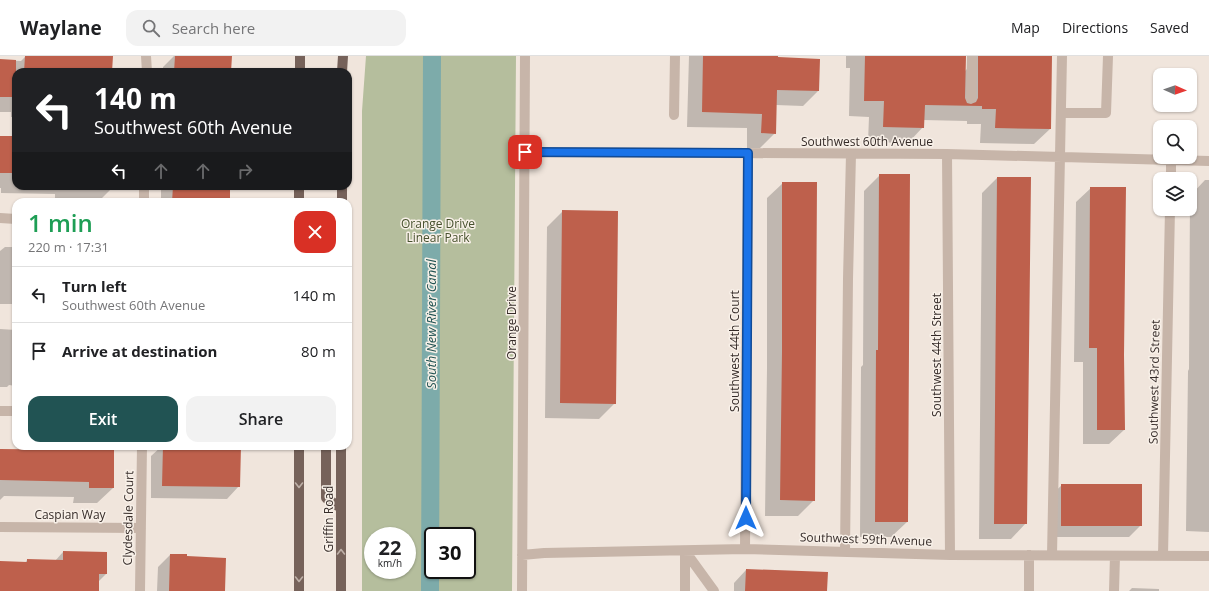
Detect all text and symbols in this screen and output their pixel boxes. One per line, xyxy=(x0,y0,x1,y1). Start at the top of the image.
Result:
search box xyxy=(126,10,406,46)
text: Waylane xyxy=(20,15,102,41)
icon: search xyxy=(140,17,162,39)
text: Search here xyxy=(172,18,255,38)
text: Map xyxy=(1011,18,1040,37)
text: Directions xyxy=(1062,18,1128,37)
text: Saved xyxy=(1150,18,1189,37)
north arrow xyxy=(1153,68,1197,112)
map controls xyxy=(1153,68,1197,216)
text: 140 m xyxy=(94,79,177,117)
icon: left xyxy=(28,84,80,136)
text: Southwest 60th Avenue xyxy=(94,115,292,139)
button: search xyxy=(1153,120,1197,164)
street label: Southwest 60th Avenue xyxy=(801,133,933,150)
pin xyxy=(508,135,542,169)
icon: arrive xyxy=(514,141,536,163)
icon: left xyxy=(108,160,130,182)
icon: ahead xyxy=(150,160,172,182)
icon: ahead xyxy=(192,160,214,182)
icon: right xyxy=(234,160,256,182)
button: layers xyxy=(1153,172,1197,216)
text: 1 min xyxy=(28,206,93,239)
button: close xyxy=(294,211,336,253)
park label: Orange Drive Linear Park xyxy=(401,215,475,246)
text: 220 m · 17:31 xyxy=(28,238,109,256)
water label: South New River Canal xyxy=(422,258,440,389)
text: Turn left xyxy=(62,276,127,296)
icon: left xyxy=(28,284,50,306)
text: 140 m xyxy=(292,285,336,305)
street label: Orange Drive xyxy=(503,286,520,360)
street label: Southwest 44th Court xyxy=(726,290,743,412)
street label: Southwest 44th Street xyxy=(928,293,945,417)
text: Southwest 60th Avenue xyxy=(62,296,205,314)
street label: Southwest 43rd Street xyxy=(1144,320,1164,444)
icon: arrive xyxy=(28,340,50,362)
text: Arrive at destination xyxy=(62,341,217,361)
text: 80 m xyxy=(301,341,336,361)
button: Exit xyxy=(28,396,178,442)
button: Share xyxy=(186,396,336,442)
street label: Clydesdale Court xyxy=(119,471,137,565)
one-way arrow xyxy=(295,482,303,488)
street label: Griffin Road xyxy=(320,486,337,552)
position arrow xyxy=(725,497,767,539)
street label: Caspian Way xyxy=(34,506,107,523)
speed limit sign: 30 xyxy=(424,527,476,579)
street label: Southwest 59th Avenue xyxy=(800,528,933,550)
text: 22 xyxy=(379,534,401,561)
one-way arrow xyxy=(337,549,345,555)
text: km/h xyxy=(378,556,402,570)
one-way arrow xyxy=(295,576,303,582)

